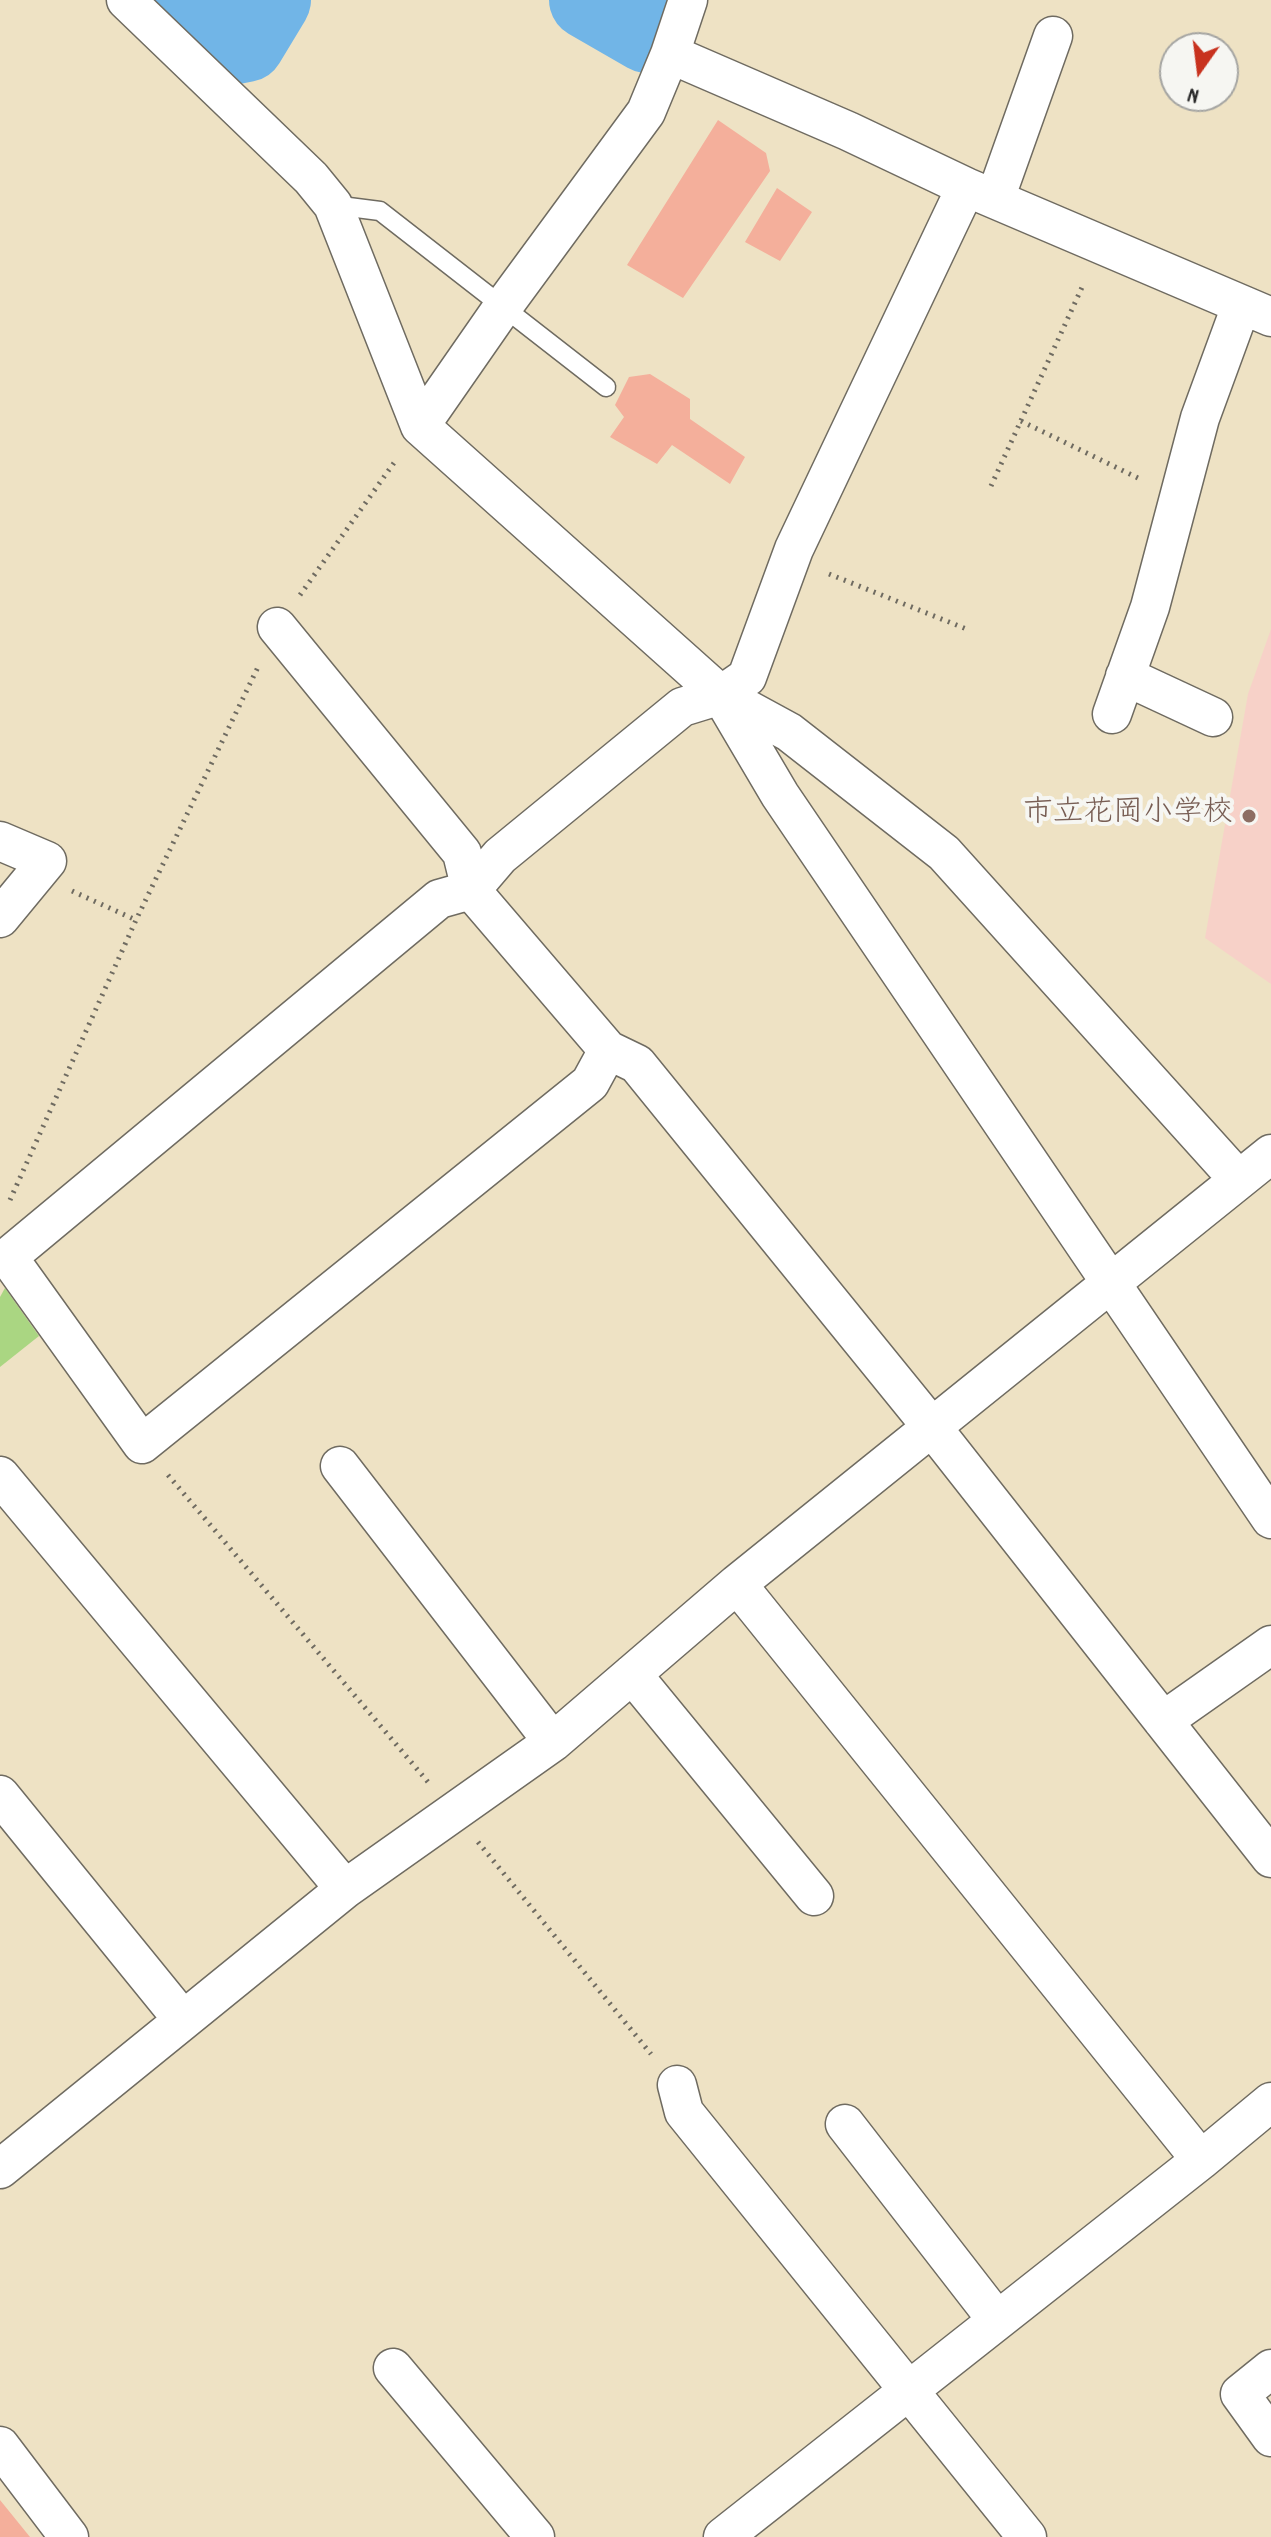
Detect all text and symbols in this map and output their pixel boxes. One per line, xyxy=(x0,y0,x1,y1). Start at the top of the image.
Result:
north arrow xyxy=(1159,32,1239,112)
text: N xyxy=(1185,77,1203,110)
place label: 市立花岡小学校 xyxy=(1023,798,1233,834)
marker: 市立花岡小学校 xyxy=(1240,807,1258,825)

